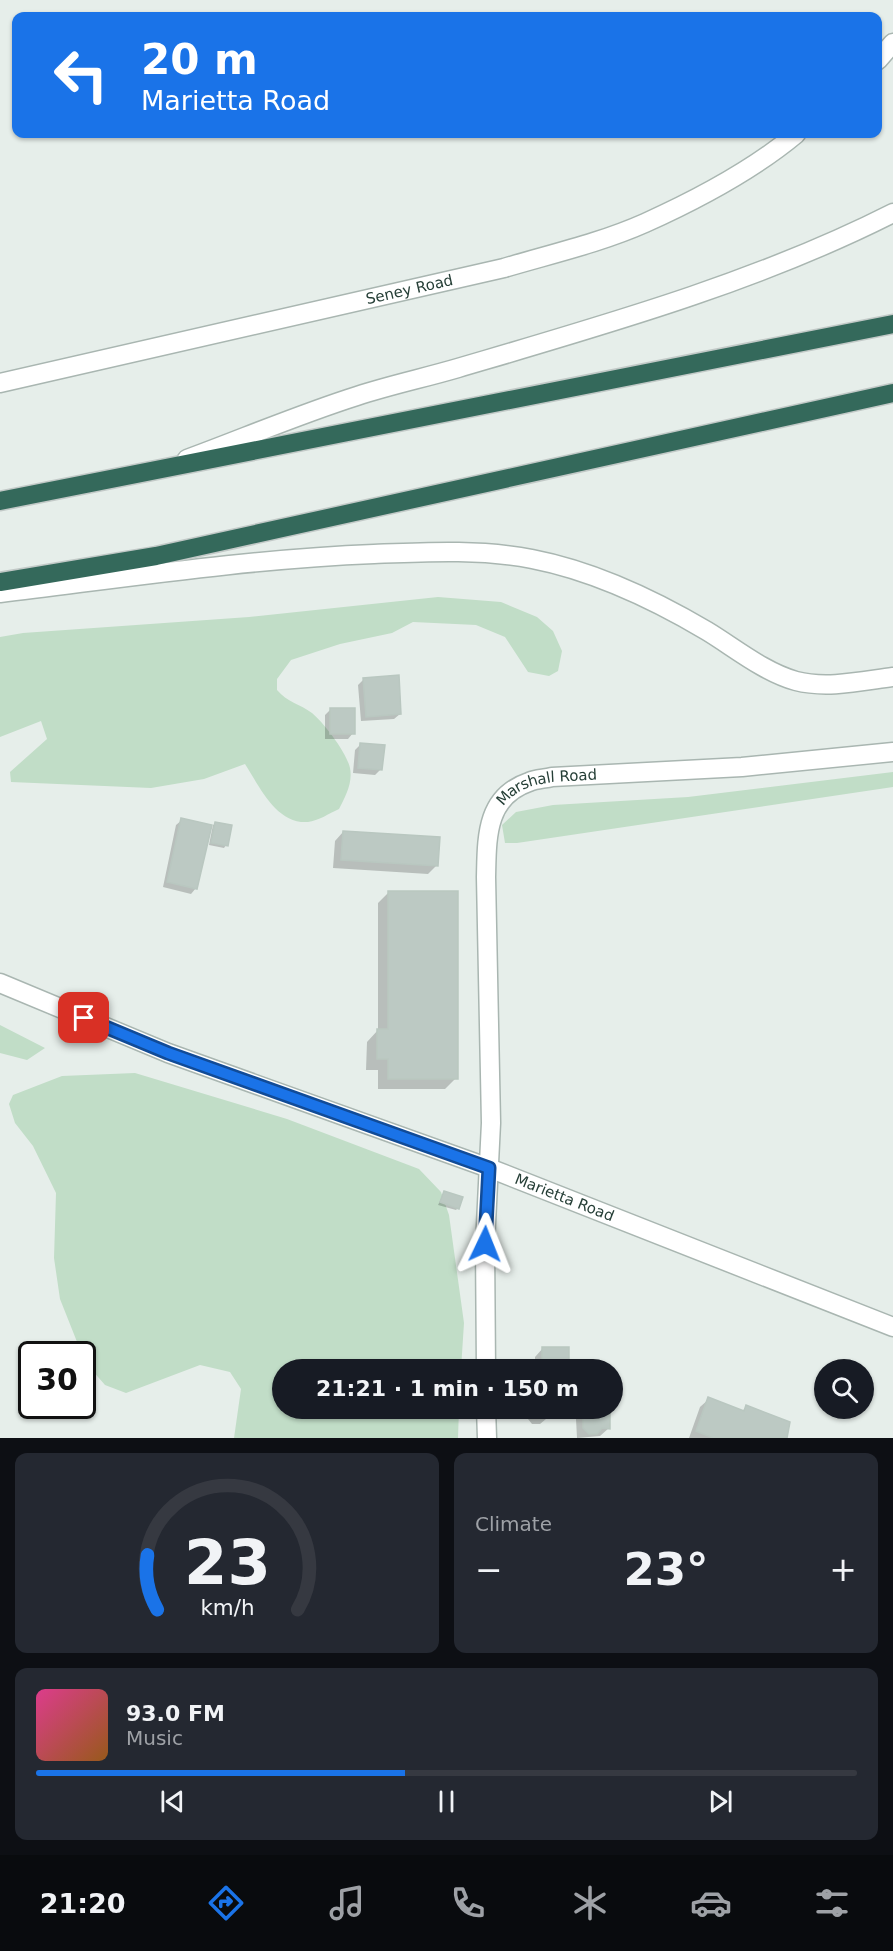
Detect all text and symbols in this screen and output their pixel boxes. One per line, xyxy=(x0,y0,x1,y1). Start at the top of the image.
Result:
text: 20 m xyxy=(141,35,258,84)
icon: left xyxy=(42,36,120,114)
text: Marietta Road xyxy=(141,85,330,116)
street label: Seney Road xyxy=(364,271,455,308)
street label: Marshall Road xyxy=(493,766,598,809)
pin xyxy=(58,992,109,1043)
icon: arrive xyxy=(67,1001,100,1034)
street label: Marietta Road xyxy=(512,1170,617,1225)
position arrow xyxy=(453,1212,517,1276)
speed limit sign: 30 xyxy=(18,1341,96,1419)
map controls xyxy=(814,1359,874,1419)
button: search xyxy=(814,1359,874,1419)
text: 21:21 · 1 min · 150 m xyxy=(316,1376,579,1401)
text: Climate xyxy=(475,1512,552,1536)
text: 23 xyxy=(184,1526,270,1599)
text: 23° xyxy=(623,1543,709,1596)
text: − xyxy=(475,1550,503,1589)
text: + xyxy=(829,1550,857,1589)
text: km/h xyxy=(200,1595,254,1620)
text: 93.0 FM xyxy=(126,1701,225,1726)
text: Music xyxy=(126,1726,183,1750)
icon: previous xyxy=(156,1785,189,1818)
icon: pause xyxy=(430,1785,463,1818)
icon: next xyxy=(704,1785,737,1818)
icon: directions xyxy=(205,1882,247,1924)
icon: music xyxy=(326,1882,368,1924)
icon: phone xyxy=(447,1882,489,1924)
icon: climate xyxy=(569,1882,611,1924)
icon: car xyxy=(690,1882,732,1924)
icon: filters xyxy=(811,1882,853,1924)
text: 21:20 xyxy=(40,1888,126,1919)

